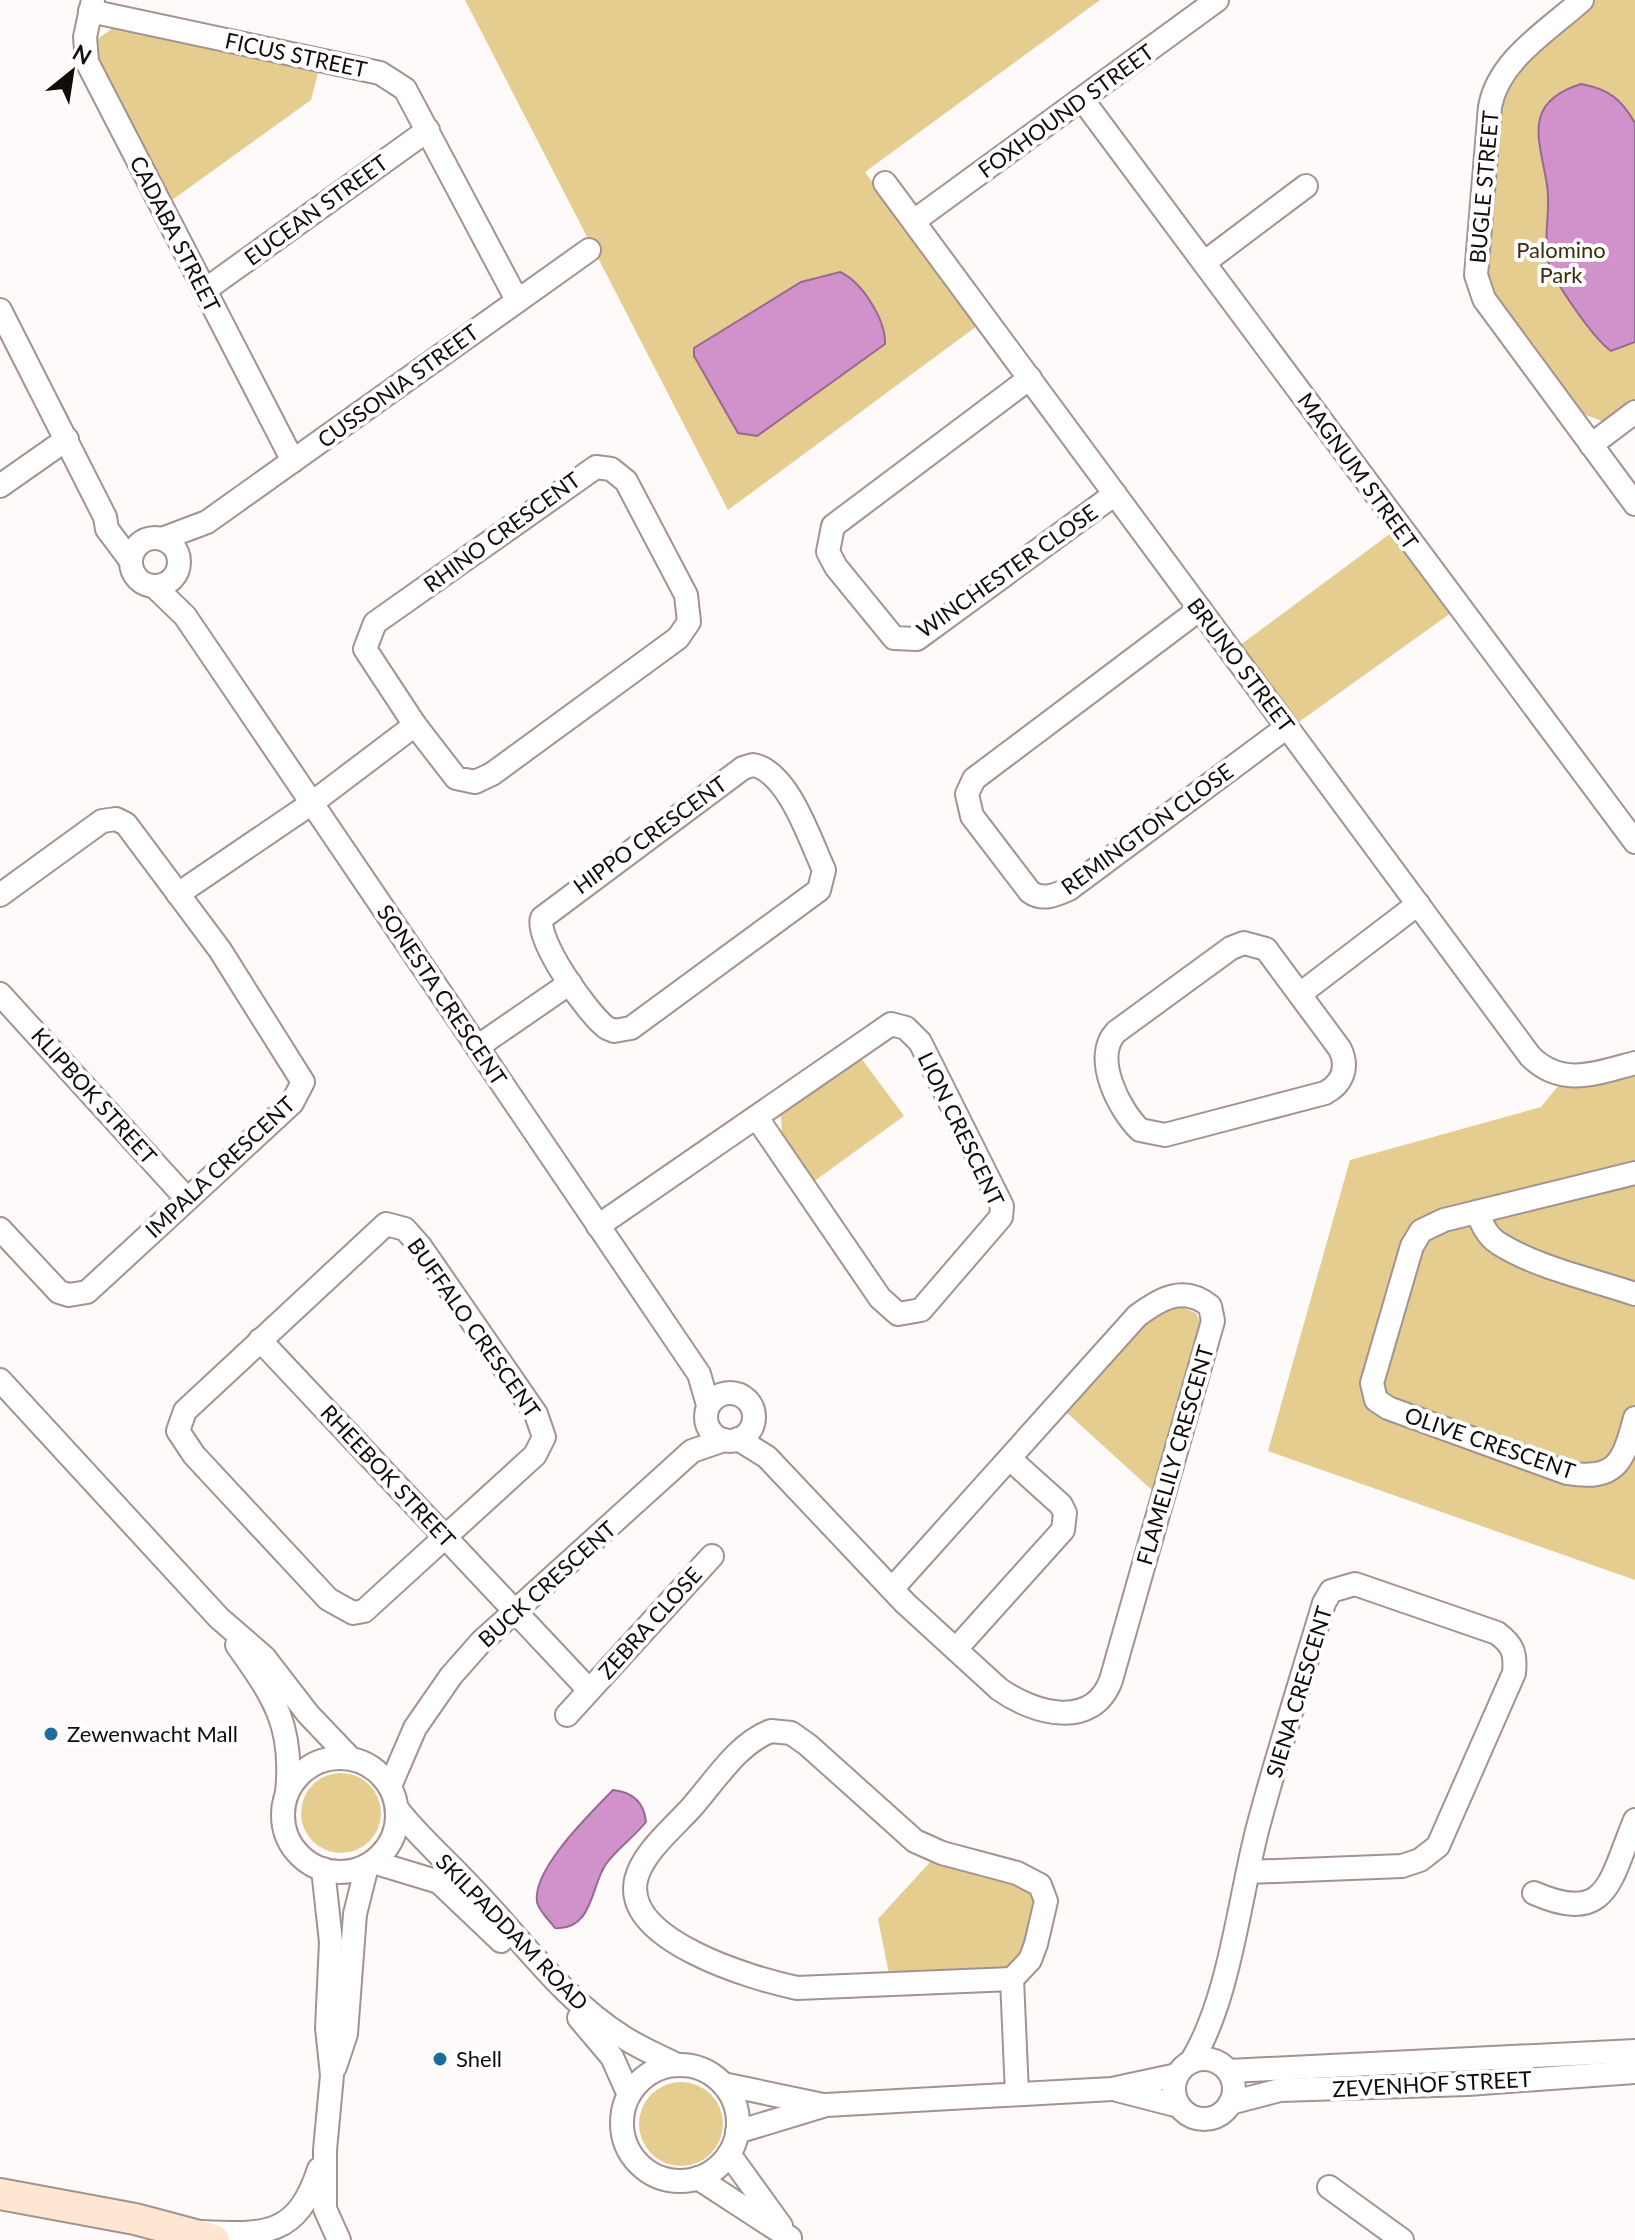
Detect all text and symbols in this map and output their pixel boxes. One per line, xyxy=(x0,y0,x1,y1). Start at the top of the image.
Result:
street label: FICUS STREET xyxy=(223,26,369,83)
north arrow xyxy=(32,32,112,112)
text: N xyxy=(68,38,96,70)
street label: FOXHOUND STREET xyxy=(973,38,1159,183)
street label: BUGLE STREET xyxy=(1463,109,1504,264)
street label: EUCEAN STREET xyxy=(239,148,393,271)
street label: CADABA STREET xyxy=(124,151,226,316)
park label: Palomino Park xyxy=(1516,236,1606,288)
street label: CUSSONIA STREET xyxy=(312,318,483,453)
street label: MAGNUM STREET xyxy=(1292,387,1424,554)
street label: RHINO CRESCENT xyxy=(418,466,585,598)
street label: WINCHESTER CLOSE xyxy=(911,498,1102,643)
street label: BRUNO STREET xyxy=(1182,592,1301,737)
street label: REMINGTON CLOSE xyxy=(1056,757,1238,900)
street label: HIPPO CRESCENT xyxy=(568,770,732,899)
street label: SONESTA CRESCENT xyxy=(372,899,513,1090)
street label: KLIPBOK STREET xyxy=(26,1022,163,1170)
street label: LION CRESCENT xyxy=(913,1047,1010,1210)
street label: IMPALA CRESCENT xyxy=(139,1090,300,1243)
street label: BUFFALO CRESCENT xyxy=(402,1233,547,1423)
street label: FLAMELILY CRESCENT xyxy=(1130,1342,1219,1568)
street label: RHEEBOK STREET xyxy=(315,1399,461,1553)
street label: OLIVE CRESCENT xyxy=(1401,1401,1579,1484)
street label: BUCK CRESCENT xyxy=(472,1515,621,1652)
street label: ZEBRA CLOSE xyxy=(592,1561,707,1684)
street label: SIENA CRESCENT xyxy=(1260,1603,1337,1781)
place label: Zewenwacht Mall xyxy=(67,1720,238,1747)
marker: Zewenwacht Mall xyxy=(42,1725,60,1743)
street label: SKILPADDAM ROAD xyxy=(431,1848,594,2016)
place label: Shell xyxy=(456,2045,502,2072)
marker: Shell xyxy=(431,2050,449,2068)
street label: ZEVENHOF STREET xyxy=(1332,2065,1532,2102)

